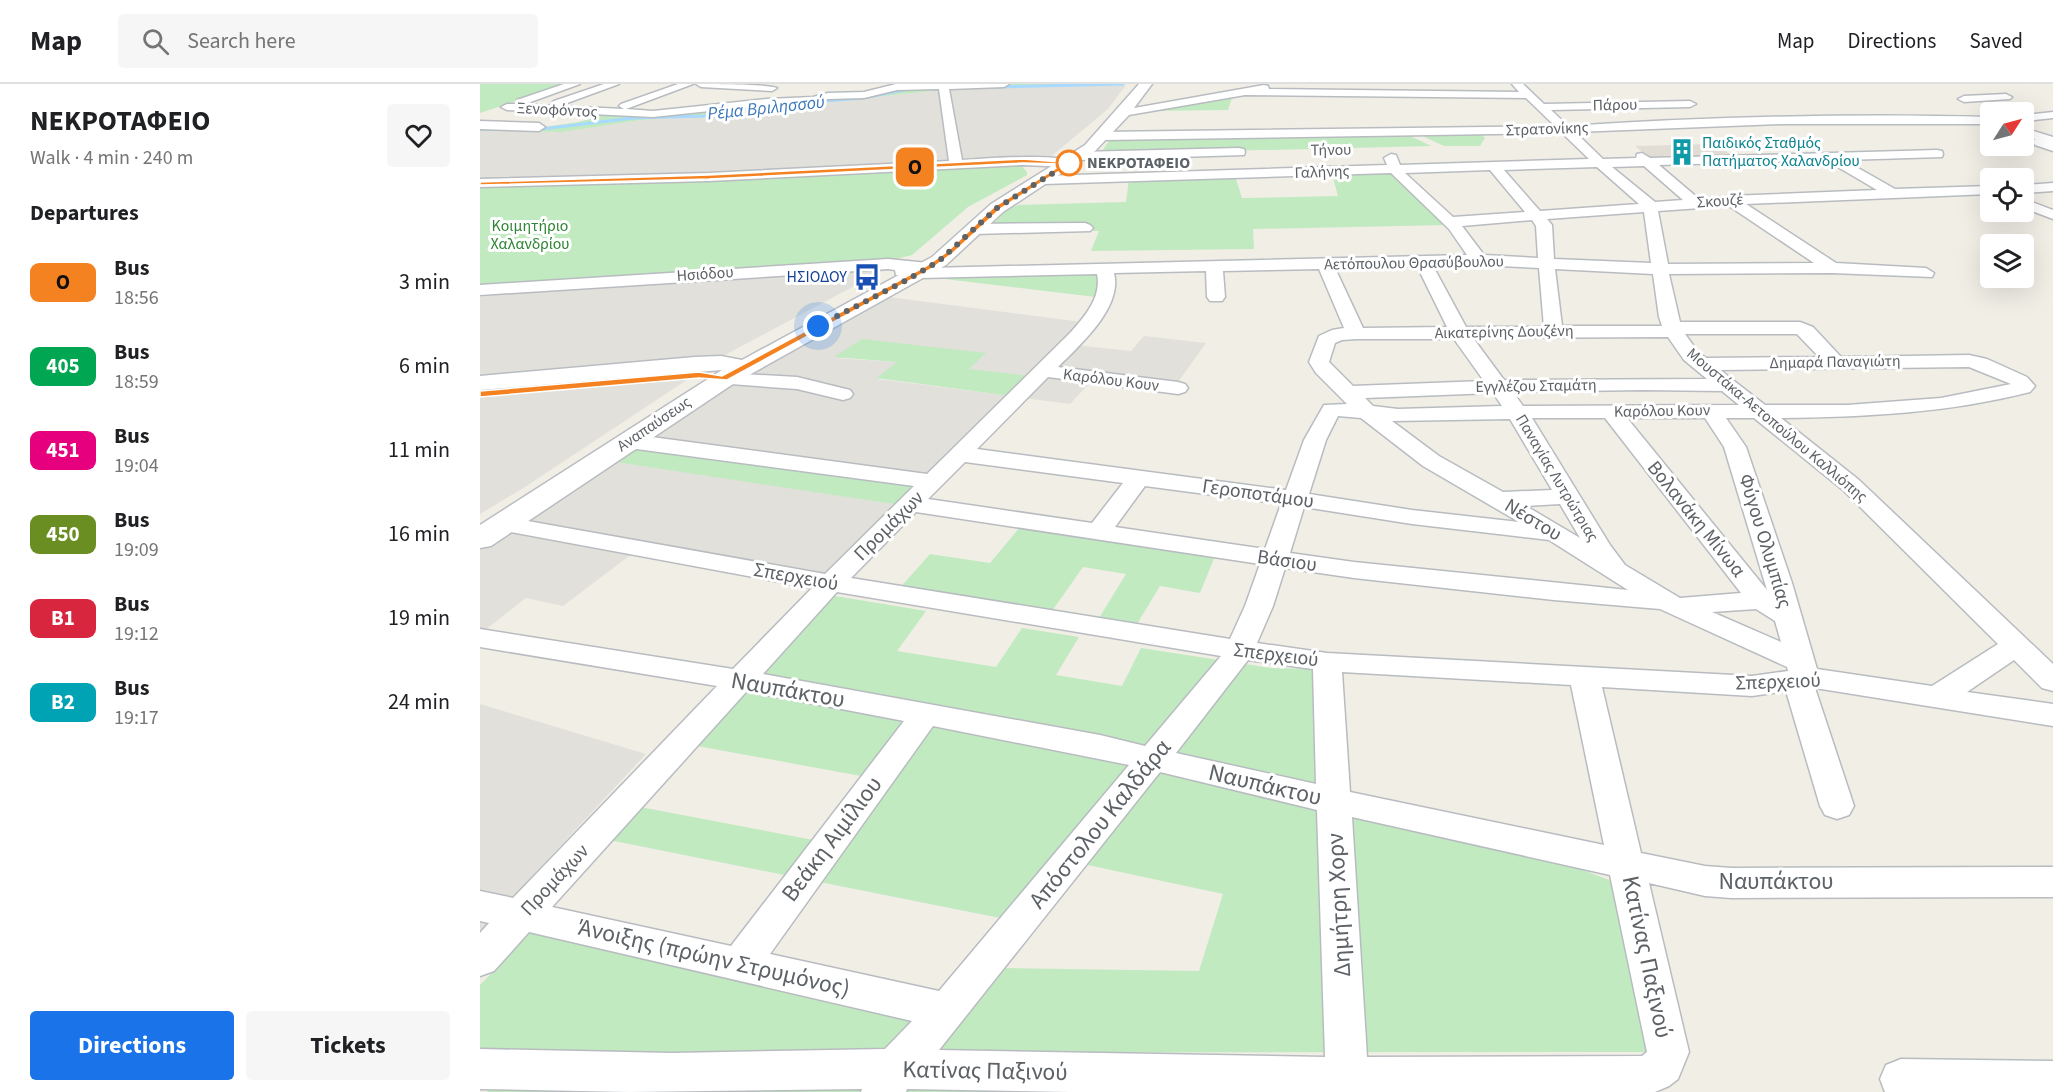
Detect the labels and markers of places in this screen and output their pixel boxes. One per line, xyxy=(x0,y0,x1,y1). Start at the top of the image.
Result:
place label: Παιδικός Σταθμός Πατήματος Χαλανδρίου xyxy=(1702,132,1860,172)
building icon: Παιδικός Σταθμός Πατήματος Χαλανδρίου xyxy=(1667,137,1697,167)
marker: ΝΕΚΡΟΤΑΦΕΙΟ xyxy=(1056,150,1082,176)
place label: ΝΕΚΡΟΤΑΦΕΙΟ xyxy=(1087,152,1190,174)
bus stop icon: ΗΣΙΟΔΟΥ xyxy=(852,262,882,292)
place label: ΗΣΙΟΔΟΥ xyxy=(787,266,847,288)

